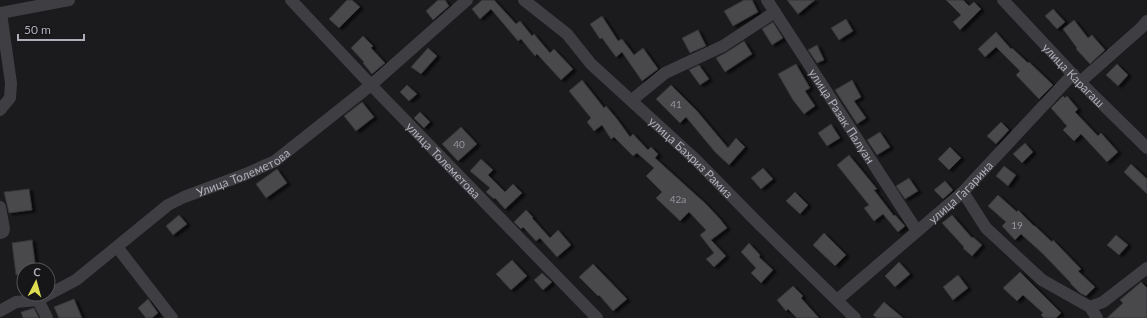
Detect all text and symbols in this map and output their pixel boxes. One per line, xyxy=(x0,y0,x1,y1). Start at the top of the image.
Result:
scale bar xyxy=(18,16,84,42)
text: 50 m xyxy=(24,22,51,37)
street label: улица Карагаш xyxy=(1040,40,1108,110)
street label: улица Разак Палуан xyxy=(806,66,878,166)
house number: 41 xyxy=(670,98,682,110)
street label: улица Бахриз Рамиз xyxy=(646,113,736,201)
street label: улица Толеметова xyxy=(403,118,484,201)
house number: 40 xyxy=(453,138,465,150)
street label: Улица Толеметова xyxy=(194,145,293,199)
street label: улица Гагарина xyxy=(925,158,996,226)
house number: 42а xyxy=(670,193,686,205)
house number: 19 xyxy=(1011,219,1023,231)
north arrow xyxy=(16,262,56,302)
text: С xyxy=(33,265,42,278)

